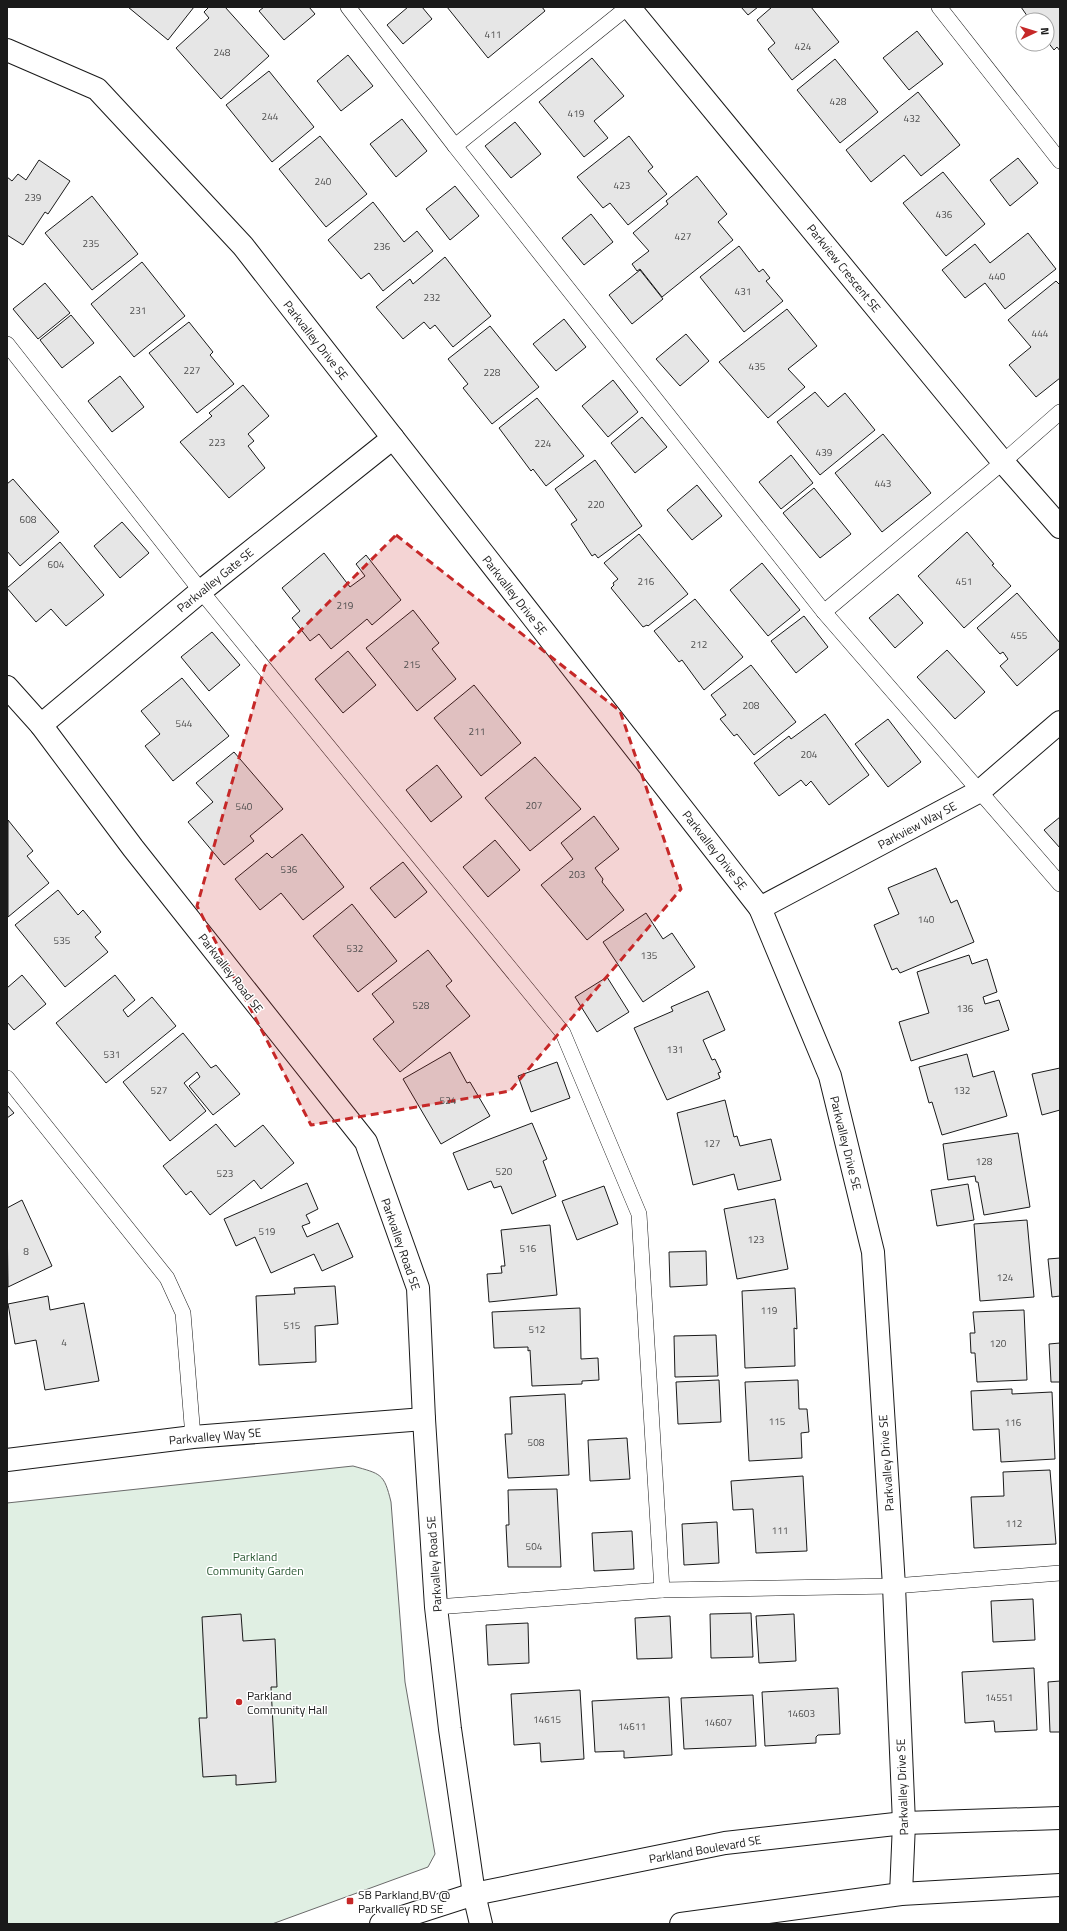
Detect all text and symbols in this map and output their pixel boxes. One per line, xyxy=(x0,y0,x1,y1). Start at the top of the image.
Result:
north arrow xyxy=(1015,12,1055,52)
house number: 411 xyxy=(485,27,501,42)
text: N xyxy=(1037,27,1053,36)
house number: 424 xyxy=(795,39,812,54)
house number: 248 xyxy=(214,45,231,60)
house number: 428 xyxy=(830,94,847,109)
house number: 419 xyxy=(568,106,585,121)
house number: 244 xyxy=(262,109,279,124)
house number: 432 xyxy=(904,111,920,126)
house number: 240 xyxy=(315,174,332,189)
house number: 423 xyxy=(614,178,630,193)
house number: 239 xyxy=(25,190,42,205)
house number: 436 xyxy=(936,207,953,222)
street label: Parkview Crescent SE xyxy=(802,220,886,317)
house number: 427 xyxy=(675,229,691,244)
house number: 235 xyxy=(83,236,100,251)
house number: 236 xyxy=(374,239,391,254)
house number: 440 xyxy=(989,269,1006,284)
house number: 431 xyxy=(735,284,751,299)
house number: 232 xyxy=(424,290,440,305)
street label: Parkvalley Drive SE xyxy=(279,296,353,384)
house number: 231 xyxy=(130,303,146,318)
house number: 444 xyxy=(1032,326,1049,341)
house number: 435 xyxy=(749,359,766,374)
house number: 227 xyxy=(184,363,200,378)
house number: 228 xyxy=(484,365,501,380)
house number: 223 xyxy=(209,435,225,450)
house number: 224 xyxy=(535,436,552,451)
house number: 439 xyxy=(816,445,833,460)
house number: 443 xyxy=(875,476,891,491)
house number: 220 xyxy=(588,497,605,512)
house number: 608 xyxy=(20,512,37,527)
street label: Parkvalley Gate SE xyxy=(172,543,258,617)
street label: Parkvalley Drive SE xyxy=(478,551,552,639)
house number: 604 xyxy=(48,557,65,572)
house number: 216 xyxy=(638,574,655,589)
house number: 451 xyxy=(956,574,972,589)
house number: 219 xyxy=(337,598,354,613)
house number: 455 xyxy=(1011,628,1028,643)
house number: 212 xyxy=(691,637,707,652)
house number: 215 xyxy=(404,657,421,672)
house number: 208 xyxy=(743,698,760,713)
house number: 544 xyxy=(176,716,193,731)
house number: 211 xyxy=(469,724,485,739)
house number: 204 xyxy=(801,747,818,762)
street label: Parkview Way SE xyxy=(874,796,960,854)
house number: 207 xyxy=(526,798,542,813)
house number: 540 xyxy=(236,799,253,814)
street label: Parkvalley Drive SE xyxy=(678,806,752,894)
house number: 536 xyxy=(281,862,298,877)
house number: 203 xyxy=(569,867,585,882)
house number: 140 xyxy=(918,912,935,927)
street label: Parkvalley Road SE xyxy=(194,929,268,1017)
house number: 535 xyxy=(54,933,71,948)
house number: 532 xyxy=(347,941,363,956)
house number: 135 xyxy=(641,948,658,963)
house number: 528 xyxy=(413,998,430,1013)
house number: 136 xyxy=(957,1001,974,1016)
house number: 131 xyxy=(667,1042,683,1057)
house number: 531 xyxy=(104,1047,120,1062)
house number: 527 xyxy=(151,1083,167,1098)
house number: 132 xyxy=(954,1083,970,1098)
house number: 524 xyxy=(440,1093,457,1108)
street label: Parkvalley Drive SE xyxy=(825,1094,867,1193)
house number: 127 xyxy=(704,1136,720,1151)
house number: 128 xyxy=(976,1154,993,1169)
house number: 520 xyxy=(496,1164,513,1179)
house number: 523 xyxy=(217,1166,233,1181)
street label: Parkvalley Road SE xyxy=(376,1195,426,1293)
house number: 519 xyxy=(259,1224,276,1239)
house number: 123 xyxy=(748,1232,764,1247)
house number: 516 xyxy=(520,1241,537,1256)
house number: 8 xyxy=(23,1244,29,1259)
house number: 124 xyxy=(997,1270,1014,1285)
house number: 119 xyxy=(761,1303,778,1318)
house number: 515 xyxy=(284,1318,301,1333)
house number: 512 xyxy=(529,1322,545,1337)
house number: 4 xyxy=(61,1335,67,1350)
house number: 120 xyxy=(990,1336,1007,1351)
house number: 115 xyxy=(769,1414,786,1429)
street label: Parkvalley Drive SE xyxy=(873,1414,899,1512)
house number: 116 xyxy=(1005,1415,1022,1430)
street label: Parkvalley Way SE xyxy=(168,1422,262,1449)
house number: 508 xyxy=(528,1435,545,1450)
street label: Parkvalley Road SE xyxy=(421,1515,447,1613)
house number: 112 xyxy=(1006,1516,1022,1531)
house number: 111 xyxy=(772,1523,788,1538)
house number: 504 xyxy=(526,1539,543,1554)
park label: Parkland Community Garden xyxy=(206,1547,304,1580)
place label: Parkland Community Hall xyxy=(247,1686,328,1719)
house number: 14551 xyxy=(985,1690,1013,1705)
marker: Parkland Community Hall xyxy=(234,1697,244,1707)
house number: 14603 xyxy=(787,1706,815,1721)
house number: 14615 xyxy=(533,1712,561,1727)
house number: 14607 xyxy=(704,1715,732,1730)
house number: 14611 xyxy=(618,1719,646,1734)
street label: Parkvalley Drive SE xyxy=(891,1738,913,1836)
street label: Parkland Boulevard SE xyxy=(647,1830,763,1868)
place label: SB Parkland BV @ Parkvalley RD SE xyxy=(358,1885,451,1918)
marker: SB Parkland BV @ Parkvalley RD SE xyxy=(345,1896,355,1906)

